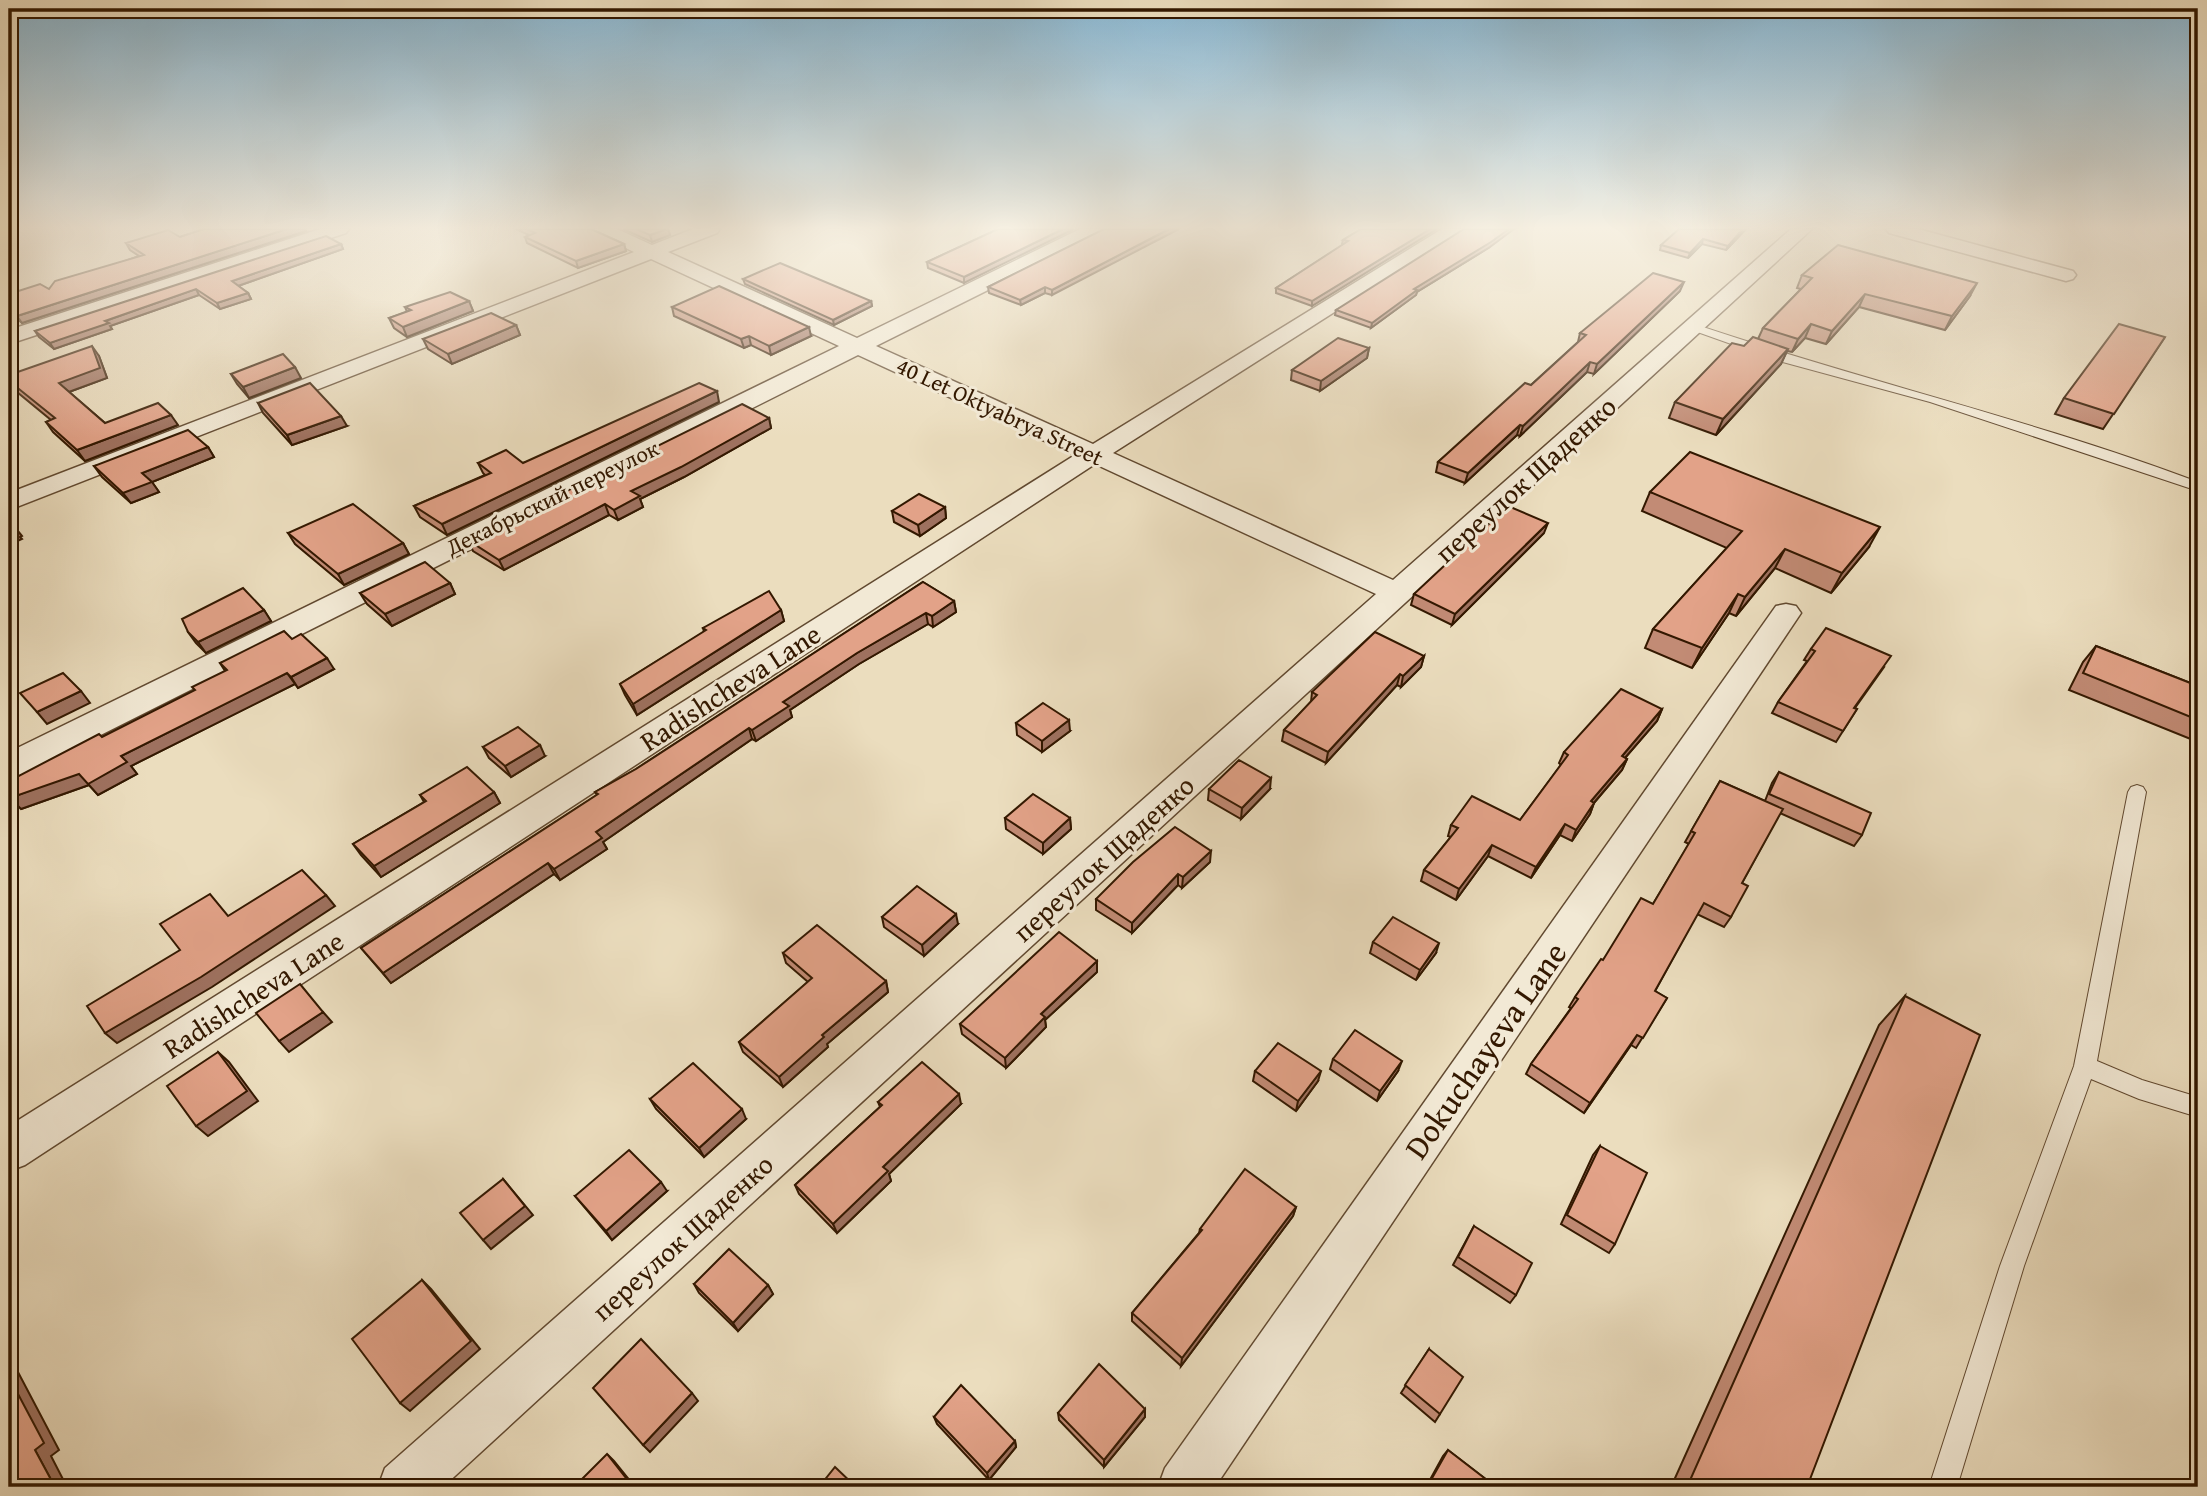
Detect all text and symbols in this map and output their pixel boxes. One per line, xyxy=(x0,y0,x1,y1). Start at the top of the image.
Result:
street label: 40 Let Oktyabrya Street xyxy=(891,349,1109,473)
street label: переулок Щаденко xyxy=(1425,386,1625,572)
street label: Декабрьский переулок xyxy=(439,431,664,563)
street label: Radishcheva Lane xyxy=(631,613,829,761)
street label: переулок Щаденко xyxy=(1003,765,1203,951)
street label: Radishcheva Lane xyxy=(154,920,352,1068)
street label: Dokuchayeva Lane xyxy=(1392,932,1578,1168)
street label: переулок Щаденко xyxy=(582,1144,782,1330)

